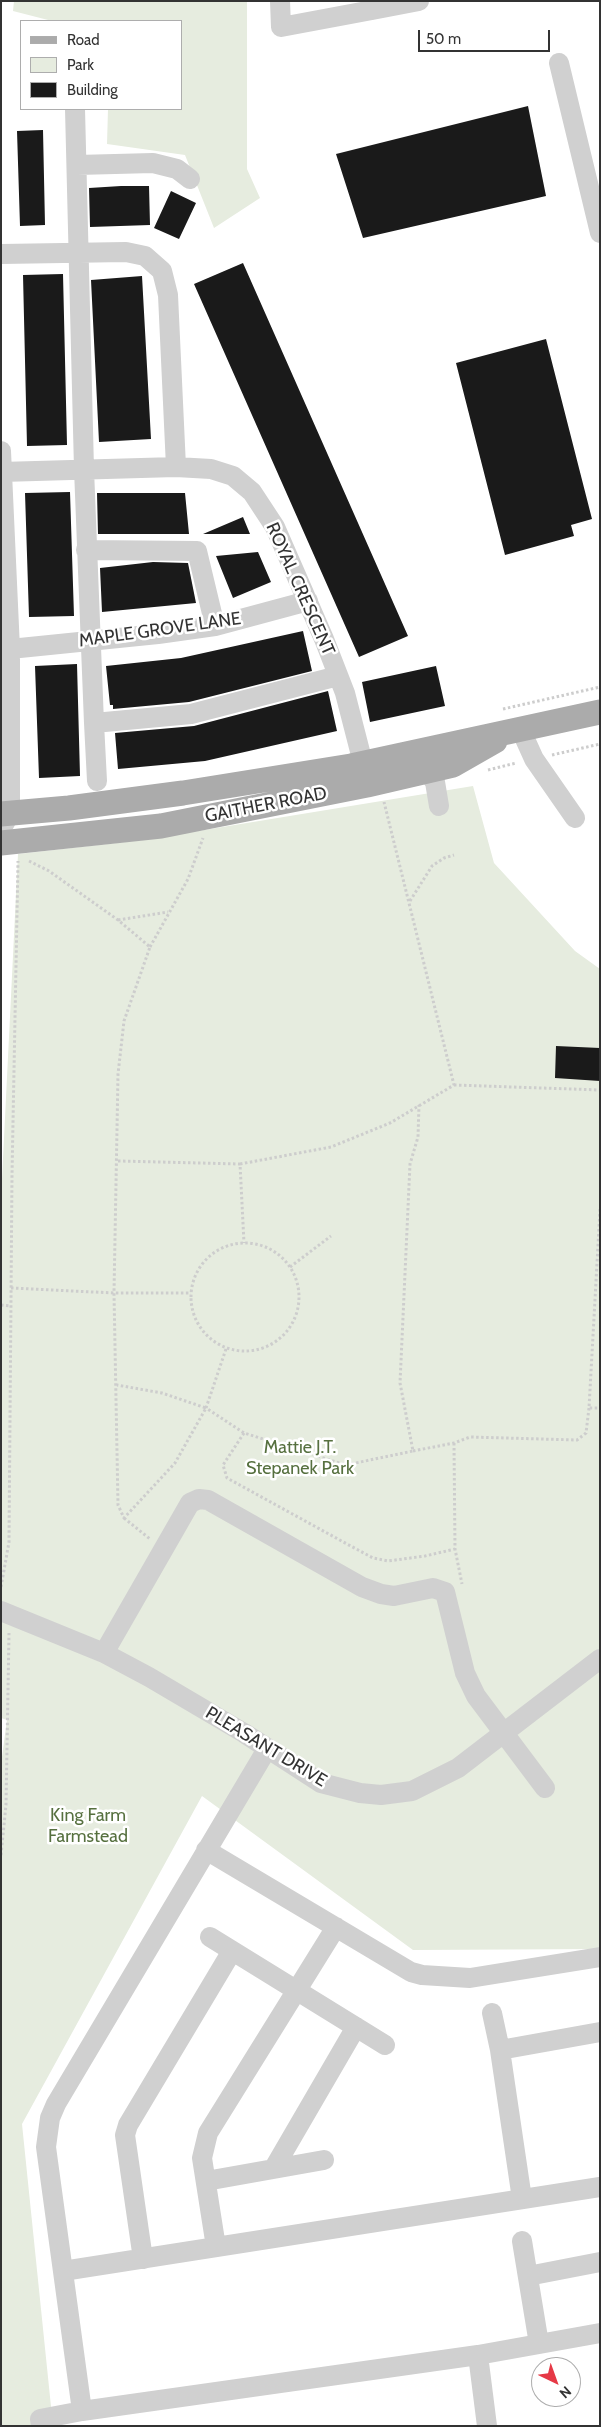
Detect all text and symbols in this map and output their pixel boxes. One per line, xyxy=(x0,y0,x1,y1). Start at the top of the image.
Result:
legend xyxy=(20,20,182,110)
scale bar xyxy=(421,20,554,52)
text: 50 m xyxy=(426,30,461,48)
text: Road xyxy=(67,31,100,49)
text: Park xyxy=(67,56,94,74)
text: Building xyxy=(67,81,118,99)
street label: ROYAL CRESCENT xyxy=(261,519,339,659)
street label: MAPLE GROVE LANE xyxy=(78,608,242,652)
street label: GAITHER ROAD xyxy=(203,783,329,827)
park label: Mattie J.T. Stepanek Park xyxy=(246,1437,354,1480)
street label: PLEASANT DRIVE xyxy=(201,1702,331,1792)
park label: King Farm Farmstead xyxy=(48,1805,128,1848)
north arrow xyxy=(531,2357,581,2407)
text: N xyxy=(556,2382,575,2402)

